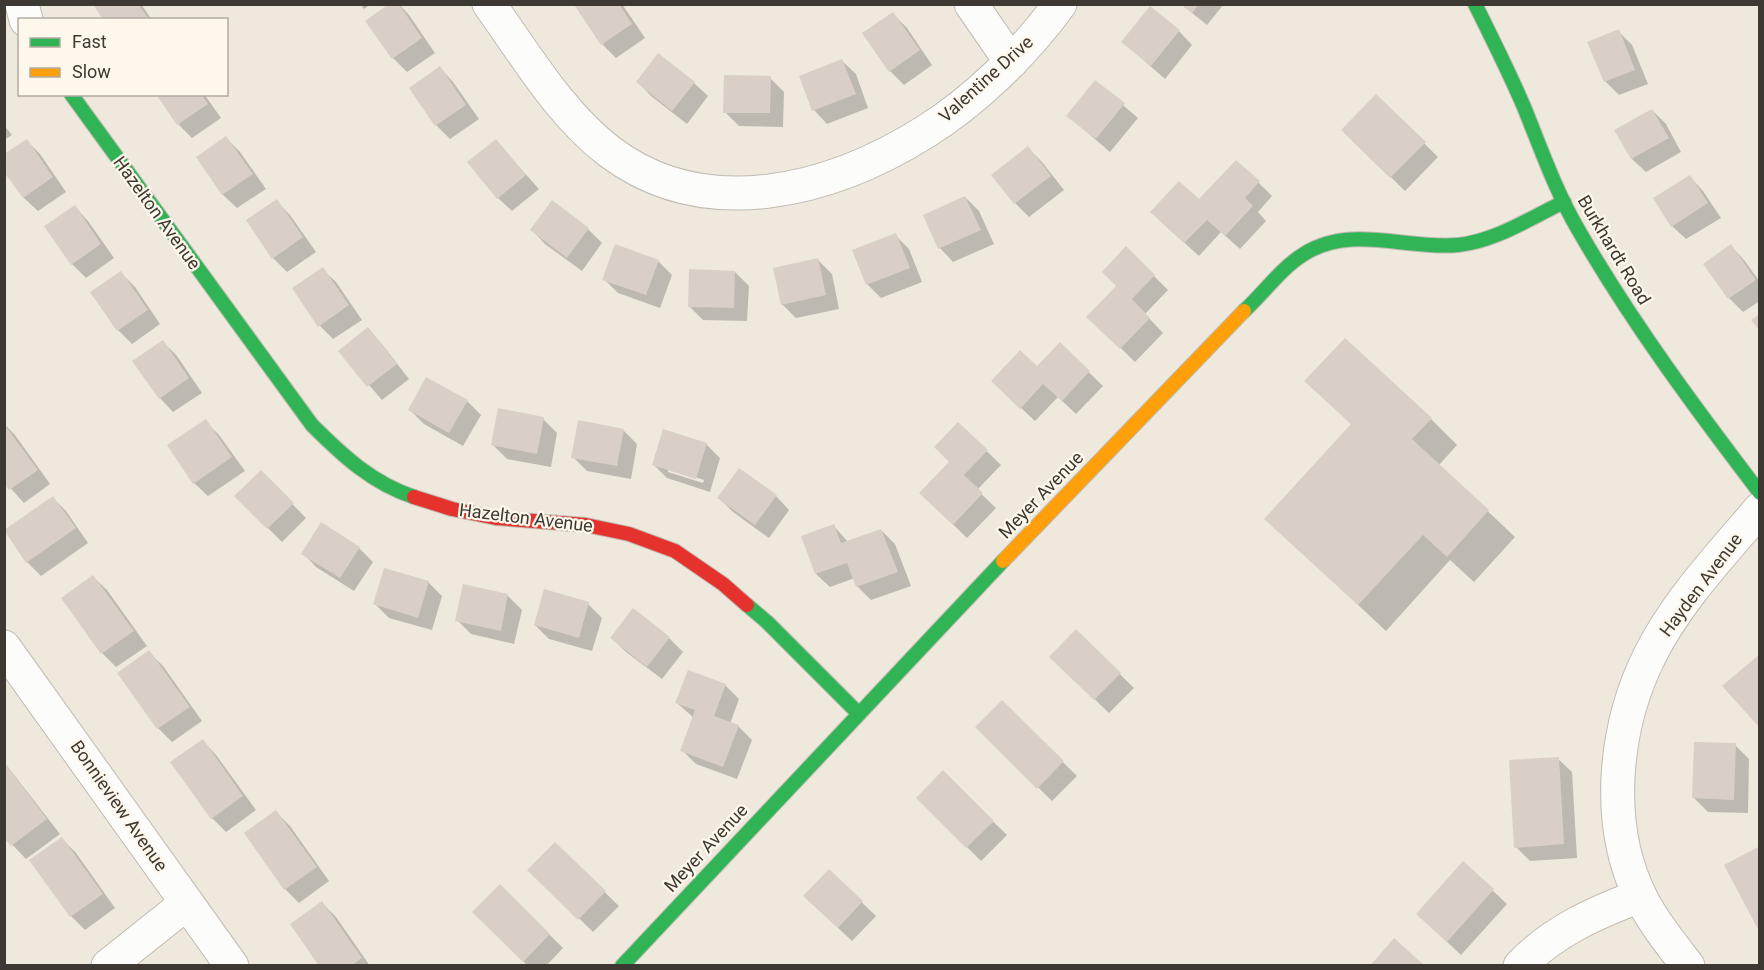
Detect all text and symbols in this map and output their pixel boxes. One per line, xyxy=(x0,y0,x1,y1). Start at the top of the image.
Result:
legend xyxy=(18,18,228,96)
text: Fast xyxy=(72,31,107,52)
street label: Valentine Drive xyxy=(934,31,1037,126)
text: Slow xyxy=(72,61,111,82)
street label: Hazelton Avenue xyxy=(109,152,205,273)
street label: Burkhardt Road xyxy=(1574,191,1655,308)
street label: Meyer Avenue xyxy=(994,447,1087,542)
street label: Hazelton Avenue xyxy=(458,499,594,536)
street label: Hayden Avenue xyxy=(1655,529,1746,640)
street label: Bonnieview Avenue xyxy=(66,736,172,875)
street label: Meyer Avenue xyxy=(660,799,752,896)

